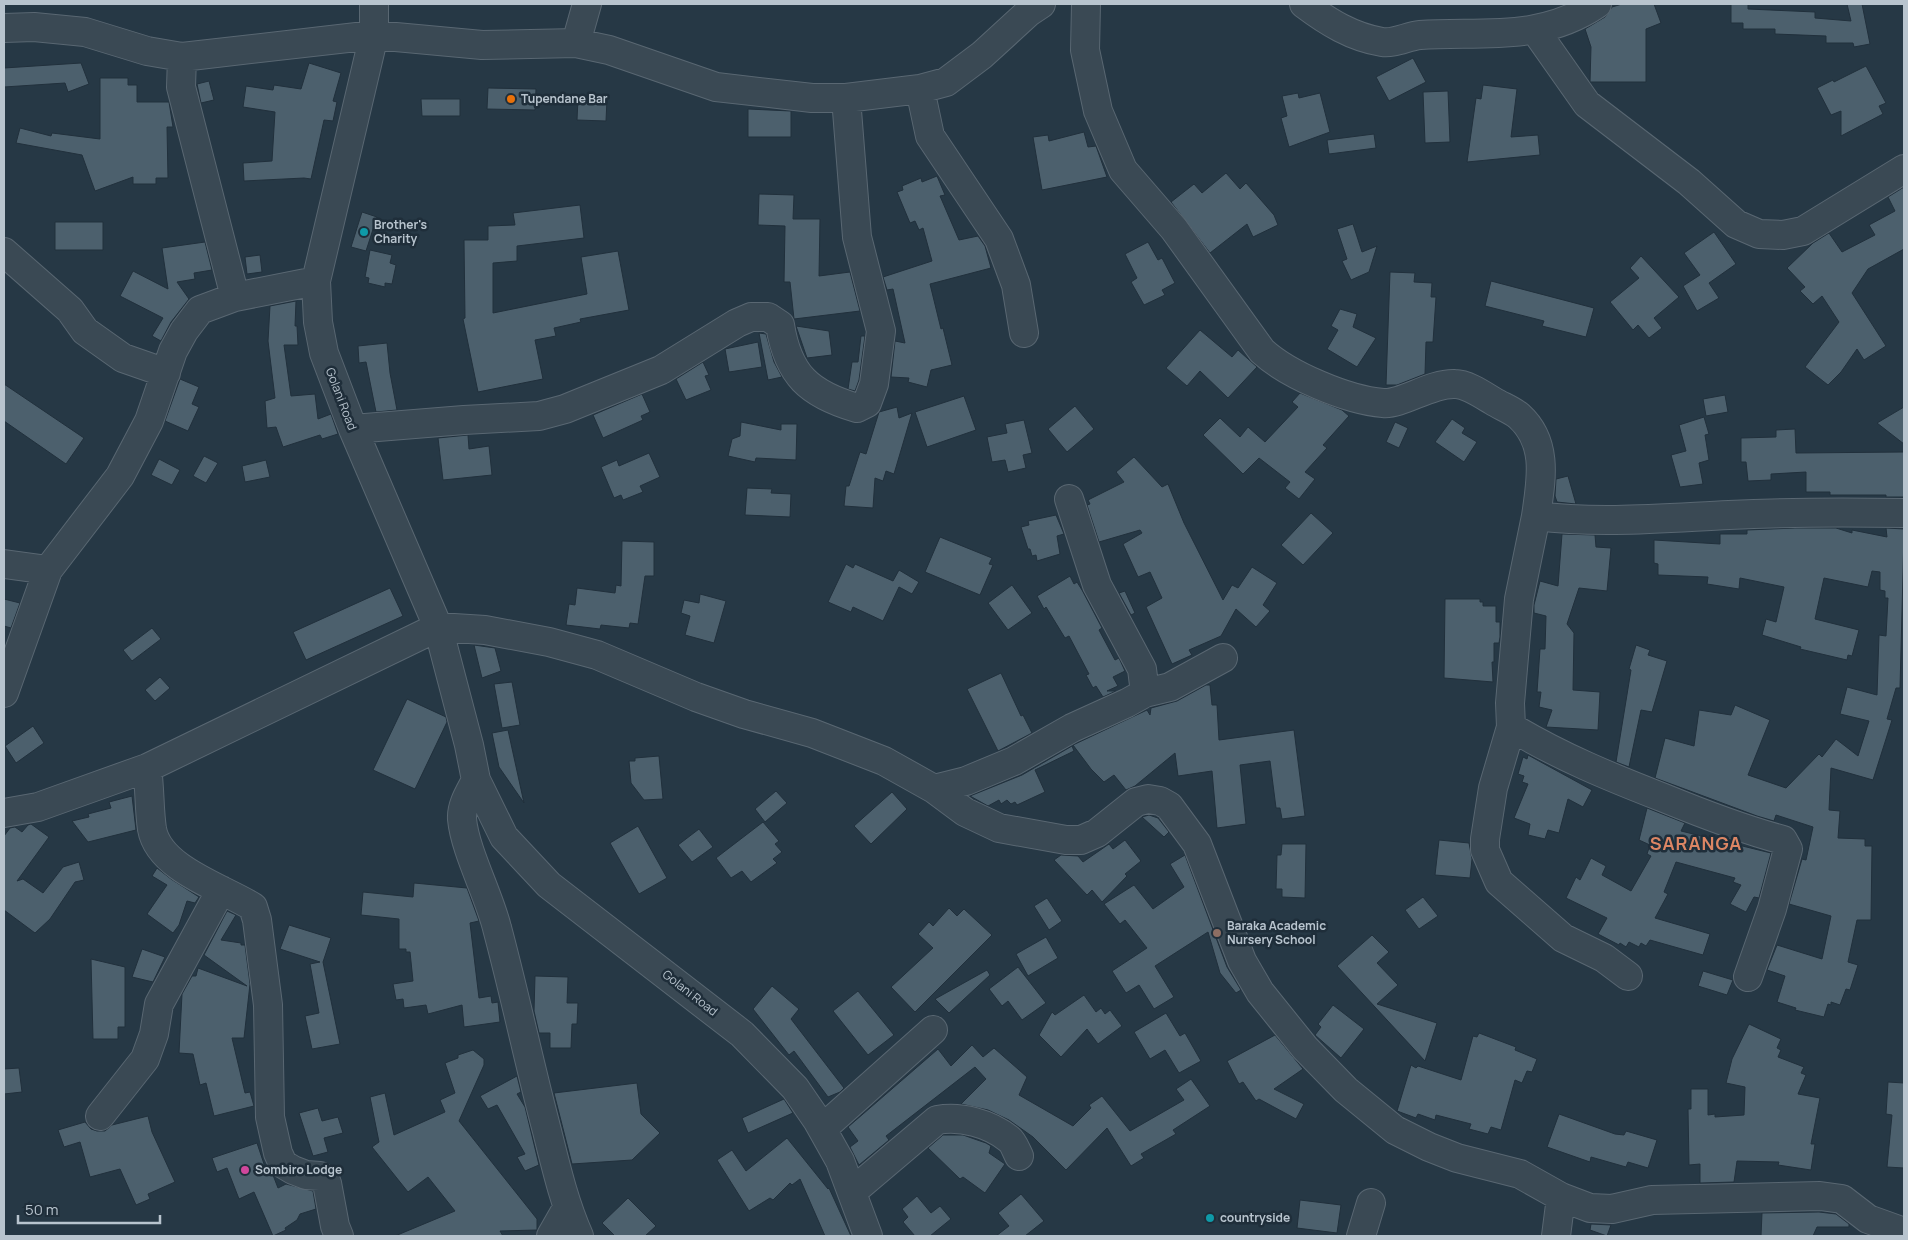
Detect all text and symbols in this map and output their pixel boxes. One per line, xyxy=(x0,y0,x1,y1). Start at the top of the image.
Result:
place label: Tupendane Bar xyxy=(521,90,608,107)
marker: Tupendane Bar xyxy=(505,93,517,105)
place label: Brother's Charity xyxy=(374,216,428,247)
marker: Brother's Charity xyxy=(358,226,370,238)
street label: Golani Road xyxy=(322,365,361,433)
district label: SARANGA xyxy=(1650,831,1742,855)
place label: Baraka Academic Nursery School xyxy=(1227,917,1326,948)
marker: Baraka Academic Nursery School xyxy=(1211,927,1223,939)
street label: Golani Road xyxy=(659,966,721,1020)
place label: Sombiro Lodge xyxy=(255,1161,342,1178)
marker: Sombiro Lodge xyxy=(239,1164,251,1176)
scale bar xyxy=(18,1192,160,1224)
text: 50 m xyxy=(25,1199,59,1220)
place label: countryside xyxy=(1220,1209,1290,1226)
marker: countryside xyxy=(1204,1212,1216,1224)

